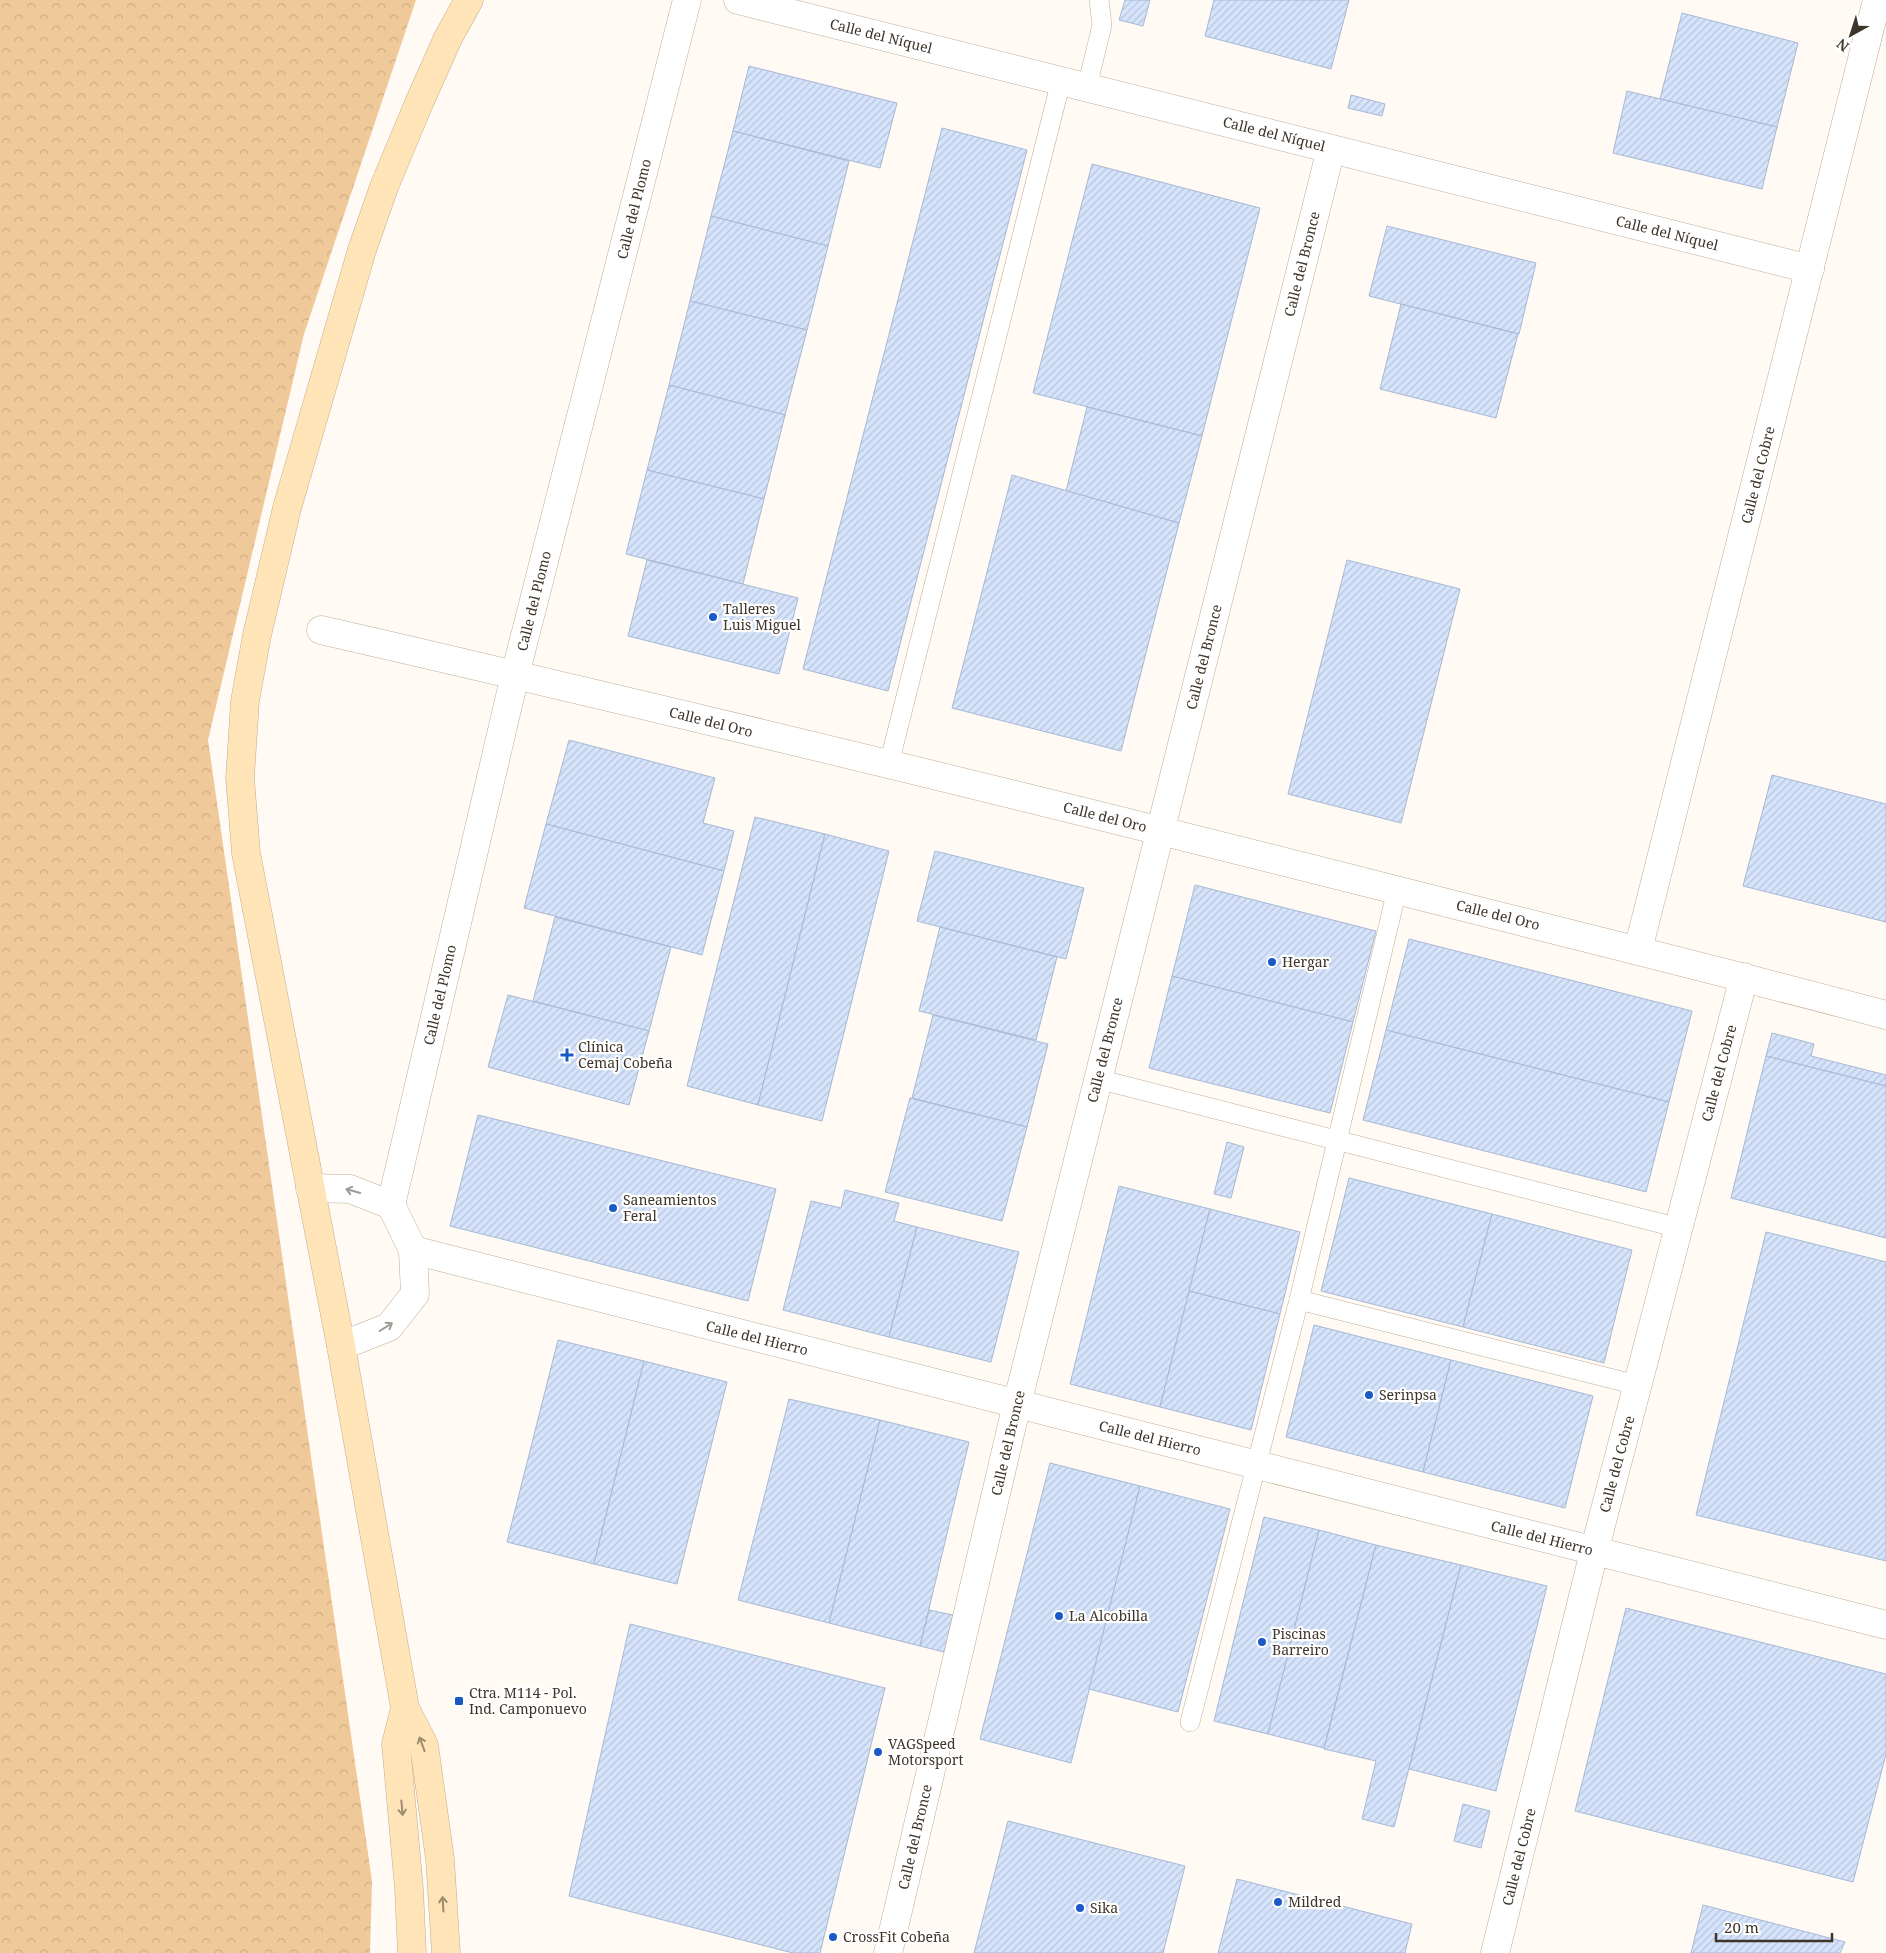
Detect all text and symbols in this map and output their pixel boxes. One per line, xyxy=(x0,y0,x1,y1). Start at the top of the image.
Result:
north arrow xyxy=(1826,10,1876,60)
street label: Calle del Níquel xyxy=(828,14,935,58)
text: N xyxy=(1832,35,1853,56)
street label: Calle del Níquel xyxy=(1221,112,1328,156)
street label: Calle del Plomo xyxy=(612,157,655,261)
street label: Calle del Bronce xyxy=(1279,209,1324,318)
street label: Calle del Níquel xyxy=(1614,211,1721,255)
street label: Calle del Cobre xyxy=(1736,424,1779,526)
street label: Calle del Plomo xyxy=(512,549,555,653)
place label: Talleres Luis Miguel xyxy=(723,599,802,634)
street label: Calle del Bronce xyxy=(1181,602,1226,711)
marker: Talleres Luis Miguel xyxy=(707,611,719,623)
street label: Calle del Oro xyxy=(667,702,755,741)
street label: Calle del Oro xyxy=(1061,797,1149,836)
street label: Calle del Oro xyxy=(1454,895,1542,934)
street label: Calle del Plomo xyxy=(419,943,460,1047)
place label: Hergar xyxy=(1282,952,1330,971)
marker: Hergar xyxy=(1266,956,1278,968)
street label: Calle del Bronce xyxy=(1082,995,1127,1104)
street label: Calle del Cobre xyxy=(1696,1022,1741,1123)
place label: Clínica Cemaj Cobeña xyxy=(578,1037,673,1072)
marker: Clínica Cemaj Cobeña xyxy=(560,1048,574,1062)
one-way arrow xyxy=(345,1185,361,1195)
place label: Saneamientos Feral xyxy=(623,1190,716,1225)
marker: Saneamientos Feral xyxy=(607,1202,619,1214)
street label: Calle del Hierro xyxy=(704,1316,810,1359)
one-way arrow xyxy=(378,1321,392,1331)
place label: Serinpsa xyxy=(1379,1385,1437,1404)
street label: Calle del Bronce xyxy=(986,1388,1029,1497)
marker: Serinpsa xyxy=(1363,1389,1375,1401)
street label: Calle del Cobre xyxy=(1594,1413,1639,1514)
street label: Calle del Hierro xyxy=(1097,1416,1203,1459)
street label: Calle del Hierro xyxy=(1489,1516,1595,1559)
place label: La Alcobilla xyxy=(1069,1606,1148,1625)
marker: La Alcobilla xyxy=(1053,1610,1065,1622)
place label: Piscinas Barreiro xyxy=(1272,1624,1329,1659)
marker: Piscinas Barreiro xyxy=(1256,1636,1268,1648)
place label: Ctra. M114 - Pol. Ind. Camponuevo xyxy=(469,1683,587,1718)
marker: Ctra. M114 - Pol. Ind. Camponuevo xyxy=(453,1695,465,1707)
place label: VAGSpeed Motorsport xyxy=(888,1734,963,1769)
one-way arrow xyxy=(417,1737,426,1752)
marker: VAGSpeed Motorsport xyxy=(872,1746,884,1758)
street label: Calle del Bronce xyxy=(893,1782,936,1891)
one-way arrow xyxy=(397,1800,407,1816)
street label: Calle del Cobre xyxy=(1497,1806,1540,1908)
place label: Mildred xyxy=(1288,1892,1342,1911)
marker: Mildred xyxy=(1272,1896,1284,1908)
one-way arrow xyxy=(438,1897,448,1913)
place label: Sika xyxy=(1090,1898,1118,1917)
marker: Sika xyxy=(1074,1902,1086,1914)
scale bar xyxy=(1716,1910,1832,1942)
text: 20 m xyxy=(1724,1917,1759,1937)
place label: CrossFit Cobeña xyxy=(843,1927,950,1946)
marker: CrossFit Cobeña xyxy=(827,1931,839,1943)

